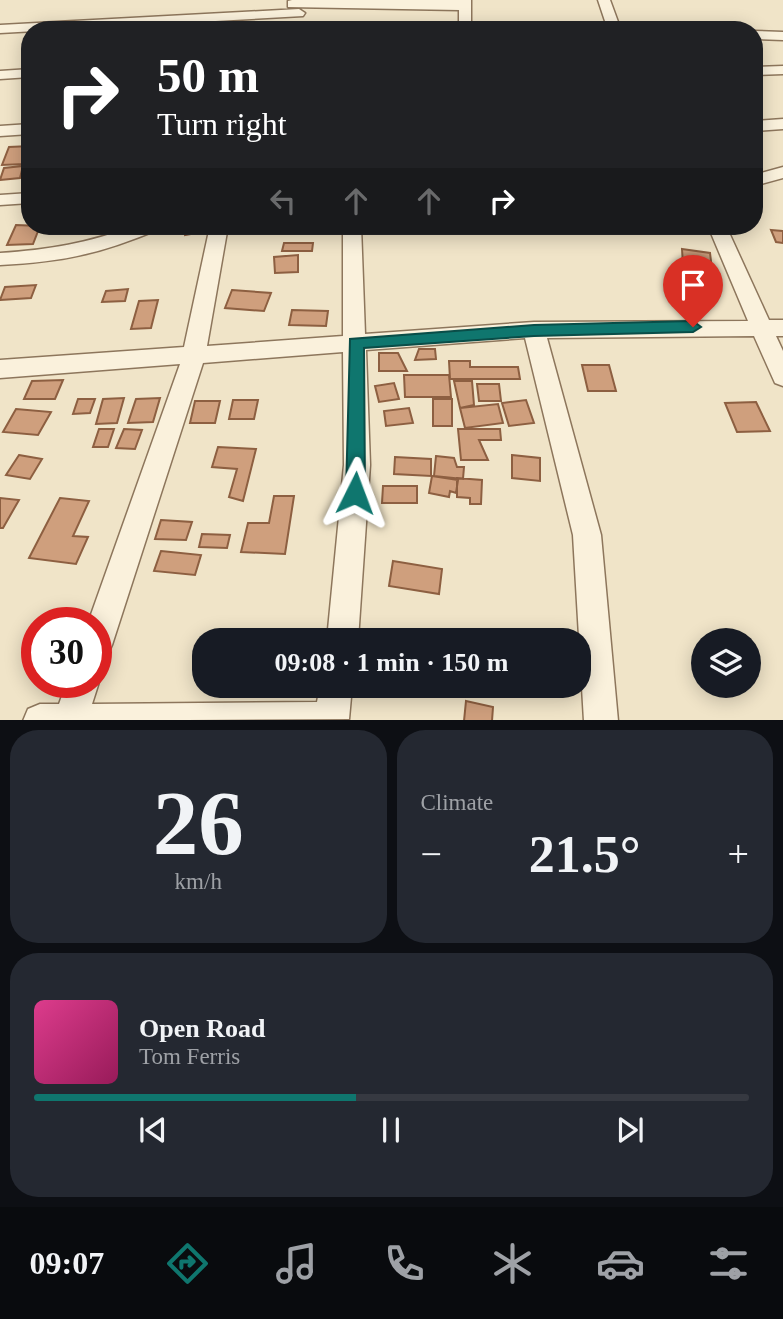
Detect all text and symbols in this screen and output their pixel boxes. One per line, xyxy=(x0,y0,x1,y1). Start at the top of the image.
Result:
text: 50 m xyxy=(157,48,259,103)
icon: right xyxy=(42,49,133,140)
text: Turn right xyxy=(157,106,287,142)
icon: left xyxy=(264,182,302,220)
icon: ahead xyxy=(337,182,375,220)
icon: ahead xyxy=(410,182,448,220)
icon: right xyxy=(483,182,521,220)
pin xyxy=(663,255,723,327)
icon: arrive xyxy=(674,266,712,304)
position arrow xyxy=(318,456,392,530)
speed limit sign: 30 xyxy=(21,607,112,698)
map controls xyxy=(691,628,761,698)
button: layers xyxy=(691,628,761,698)
text: 09:08 · 1 min · 150 m xyxy=(275,648,509,677)
text: 26 xyxy=(153,773,244,874)
text: Climate xyxy=(421,790,493,815)
text: 21.5° xyxy=(529,826,641,883)
text: − xyxy=(421,833,442,875)
text: + xyxy=(728,833,749,875)
text: km/h xyxy=(175,869,222,894)
text: Open Road xyxy=(139,1014,265,1043)
text: Tom Ferris xyxy=(139,1044,240,1069)
icon: previous xyxy=(134,1111,172,1149)
icon: pause xyxy=(372,1111,410,1149)
icon: next xyxy=(611,1111,649,1149)
icon: directions xyxy=(163,1239,212,1288)
icon: music xyxy=(272,1239,321,1288)
icon: phone xyxy=(380,1239,429,1288)
icon: climate xyxy=(488,1239,537,1288)
icon: car xyxy=(596,1239,645,1288)
icon: filters xyxy=(704,1239,753,1288)
text: 09:07 xyxy=(30,1245,104,1281)

